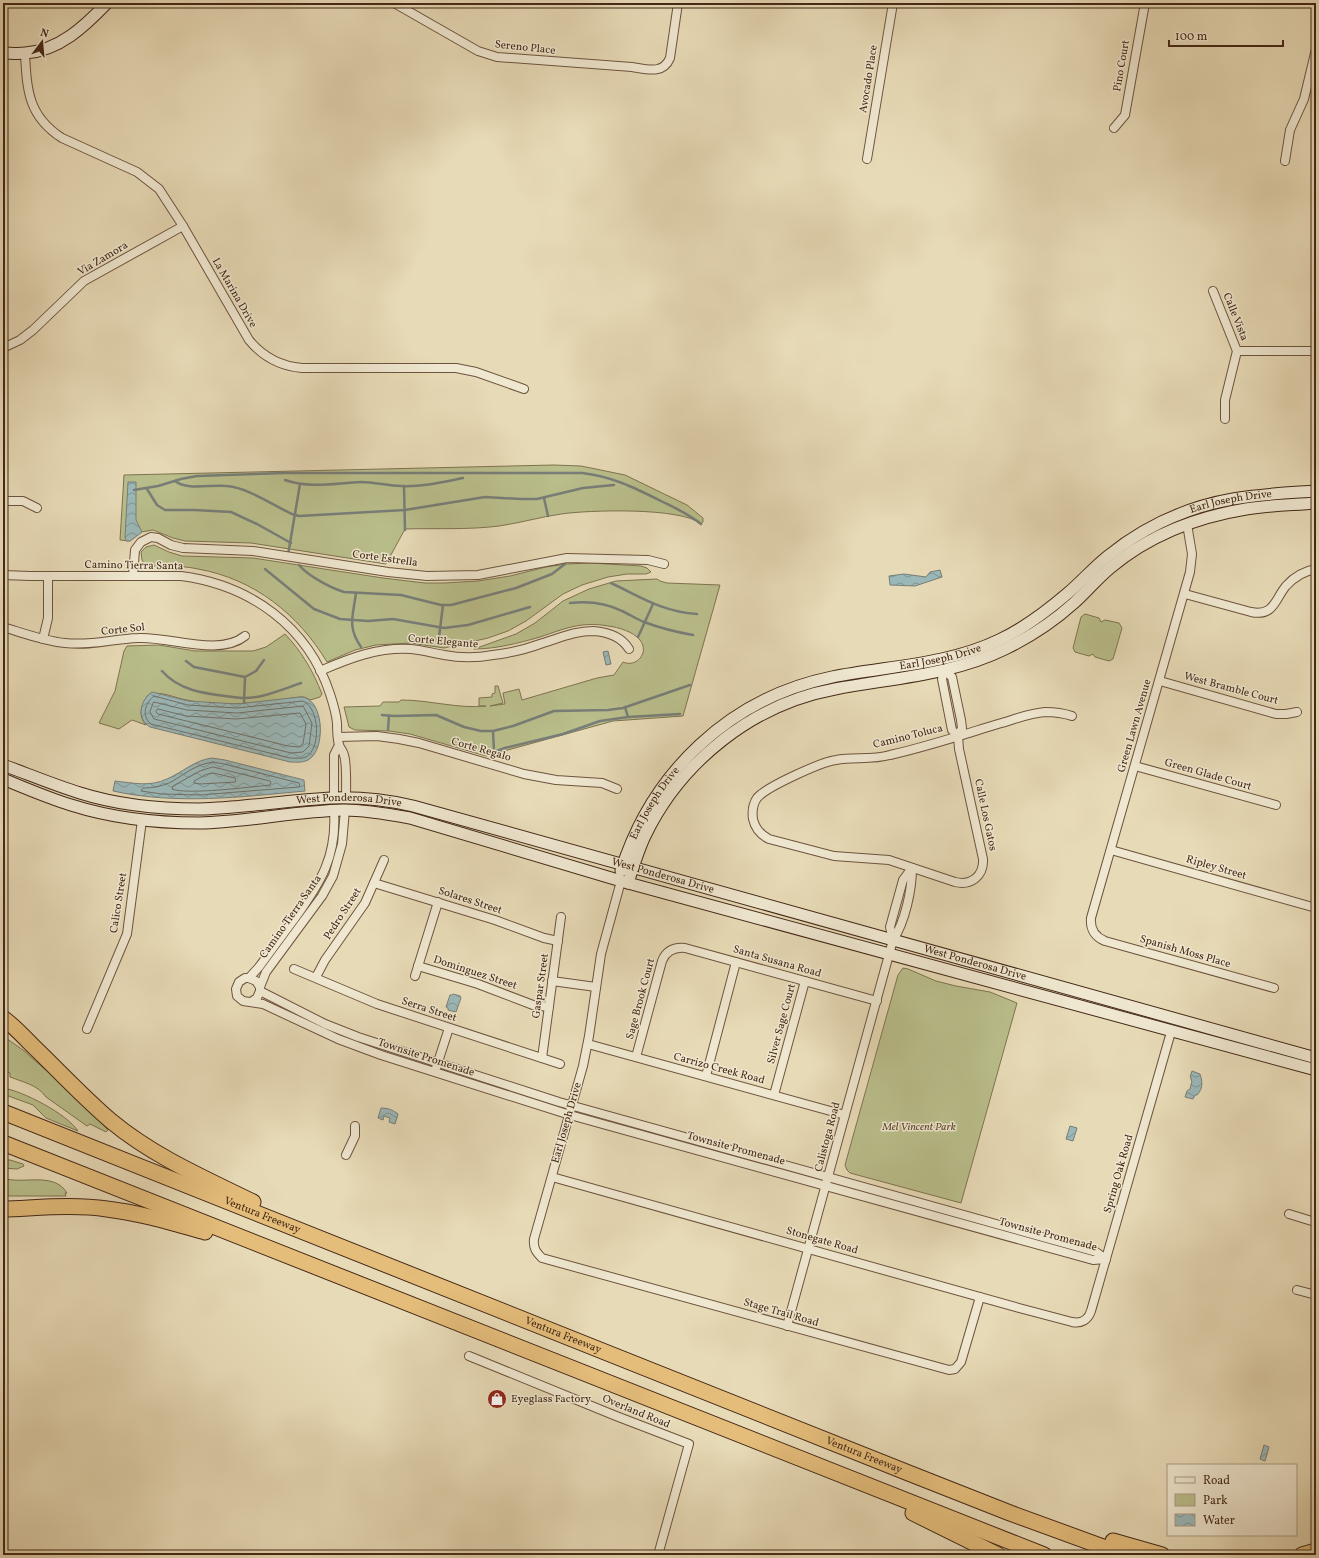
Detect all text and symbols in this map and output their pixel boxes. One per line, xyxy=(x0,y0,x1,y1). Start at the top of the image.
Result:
north arrow xyxy=(22,22,62,62)
scale bar xyxy=(1169,22,1283,48)
text: N xyxy=(38,26,50,42)
text: 100 m xyxy=(1175,29,1208,45)
street label: Sereno Place xyxy=(494,37,556,59)
street label: Pino Court xyxy=(1110,39,1134,93)
street label: Avocado Place xyxy=(856,44,882,114)
street label: Via Zamora xyxy=(75,238,131,280)
street label: La Marina Drive xyxy=(208,255,260,331)
street label: Calle Vista xyxy=(1219,291,1252,344)
street label: Earl Joseph Drive xyxy=(1188,487,1272,517)
street label: Corte Estrella xyxy=(351,547,419,571)
street label: Camino Tierra Santa xyxy=(84,558,184,574)
street label: Corte Sol xyxy=(100,620,146,640)
street label: Corte Elegante xyxy=(407,631,479,653)
street label: Earl Joseph Drive xyxy=(898,641,983,674)
street label: West Bramble Court xyxy=(1182,669,1280,709)
street label: Green Lawn Avenue xyxy=(1115,678,1155,774)
street label: Camino Toluca xyxy=(872,721,945,753)
street label: Corte Regalo xyxy=(449,734,513,766)
street label: Green Glade Court xyxy=(1163,755,1253,795)
street label: Earl Joseph Drive xyxy=(626,764,683,842)
street label: Calle Los Gatos xyxy=(970,778,1000,853)
street label: West Ponderosa Drive xyxy=(295,790,403,811)
street label: Ripley Street xyxy=(1184,852,1248,884)
street label: West Ponderosa Drive xyxy=(610,854,716,897)
street label: Calico Street xyxy=(107,872,131,934)
street label: Camino Tierra Santa xyxy=(257,872,326,962)
street label: Solares Street xyxy=(436,884,504,918)
street label: Pedro Street xyxy=(321,885,365,943)
street label: Spanish Moss Place xyxy=(1138,932,1232,972)
street label: West Ponderosa Drive xyxy=(922,941,1028,984)
street label: Santa Susana Road xyxy=(731,942,823,982)
street label: Dominguez Street xyxy=(431,952,519,994)
street label: Gaspar Street xyxy=(529,952,553,1020)
street label: Sage Brook Court xyxy=(623,957,659,1041)
street label: Silver Sage Court xyxy=(764,982,800,1066)
street label: Serra Street xyxy=(400,994,459,1026)
street label: Townsite Promenade xyxy=(376,1035,476,1081)
street label: Carrizo Creek Road xyxy=(672,1050,766,1088)
street label: Earl Joseph Drive xyxy=(548,1081,586,1165)
street label: Calistoga Road xyxy=(811,1100,845,1174)
park label: Mel Vincent Park xyxy=(881,1120,956,1135)
street label: Townsite Promenade xyxy=(685,1129,787,1169)
street label: Spring Oak Road xyxy=(1101,1133,1137,1215)
street label: Ventura Freeway xyxy=(222,1193,303,1237)
street label: Townsite Promenade xyxy=(997,1215,1099,1255)
street label: Stonegate Road xyxy=(784,1224,860,1258)
street label: Stage Trail Road xyxy=(742,1295,820,1331)
street label: Ventura Freeway xyxy=(523,1313,604,1357)
shop icon: Eyeglass Factory xyxy=(486,1388,508,1410)
place label: Eyeglass Factory xyxy=(511,1392,591,1407)
street label: Overland Road xyxy=(600,1392,672,1432)
street label: Ventura Freeway xyxy=(824,1433,905,1477)
legend xyxy=(1167,1464,1297,1536)
text: Road xyxy=(1203,1473,1230,1489)
text: Park xyxy=(1203,1493,1228,1509)
text: Water xyxy=(1203,1513,1235,1529)

